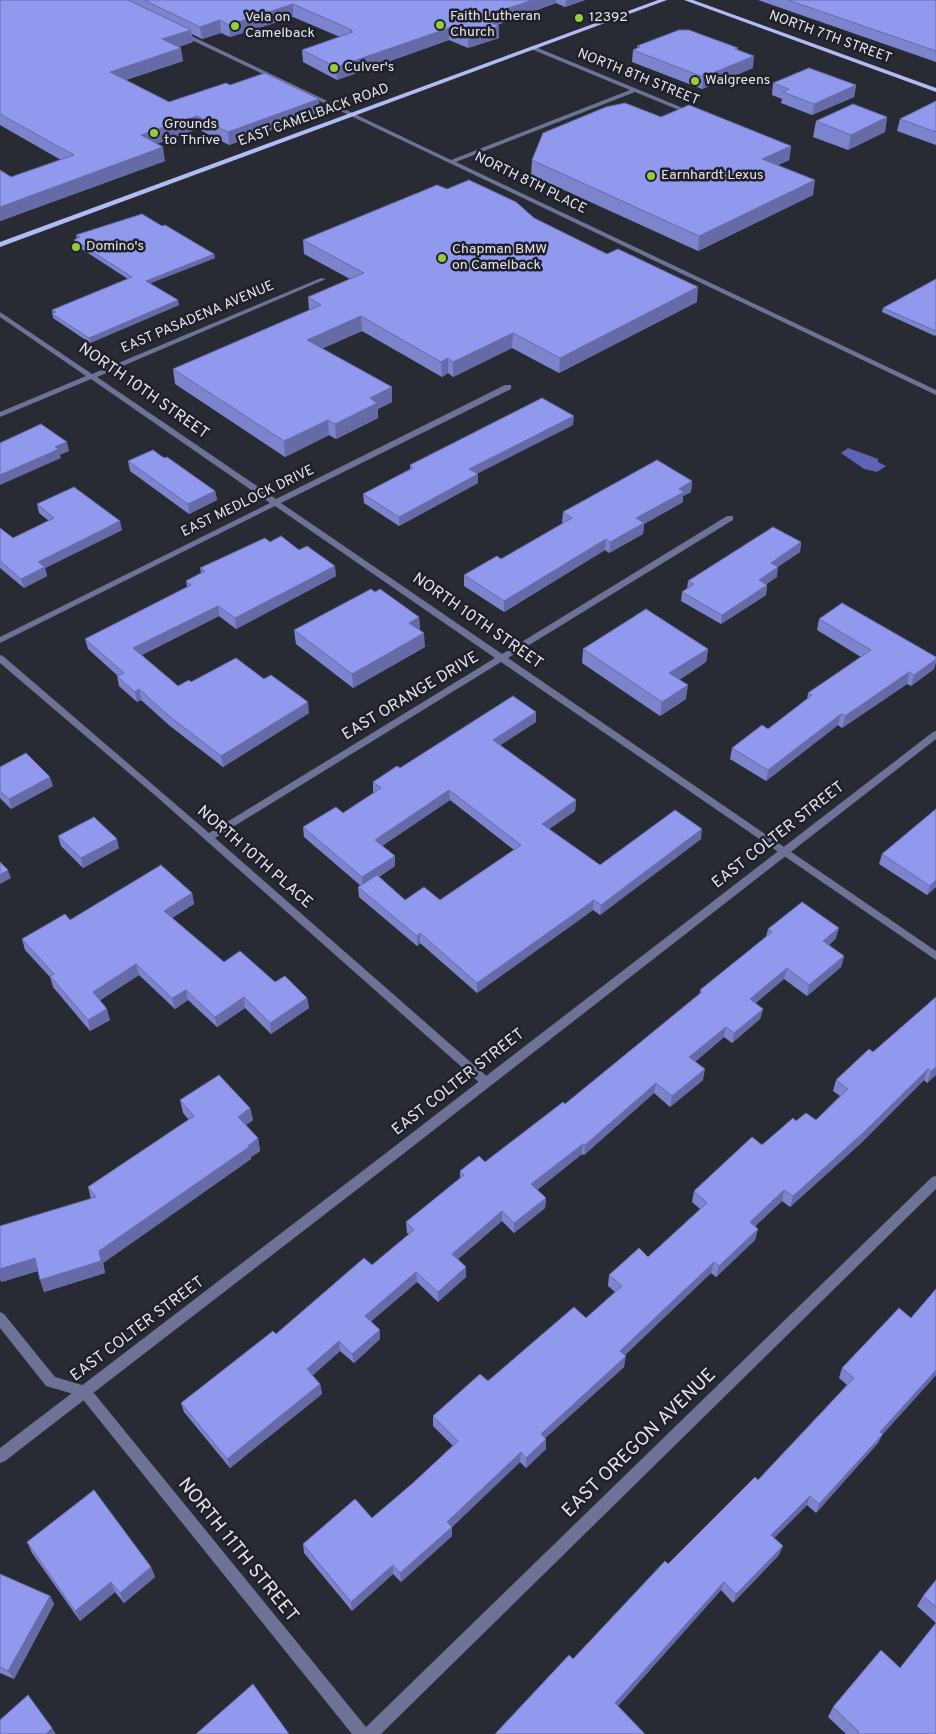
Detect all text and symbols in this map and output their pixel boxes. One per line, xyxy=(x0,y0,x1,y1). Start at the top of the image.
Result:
street label: NORTH 7TH STREET xyxy=(766,8,894,68)
place label: Faith Lutheran Church xyxy=(450,9,541,41)
place label: Vela on Camelback xyxy=(245,10,315,42)
place label: 12392 xyxy=(589,10,628,26)
marker: 12392 xyxy=(573,12,585,24)
marker: Faith Lutheran Church xyxy=(434,19,446,31)
marker: Vela on Camelback xyxy=(229,20,241,32)
street label: NORTH 8TH STREET xyxy=(575,46,701,110)
place label: Culver's xyxy=(344,60,394,76)
marker: Culver's xyxy=(328,62,340,74)
place label: Walgreens xyxy=(705,73,770,89)
marker: Walgreens xyxy=(689,75,701,87)
street label: EAST CAMELBACK ROAD xyxy=(236,81,392,151)
place label: Grounds to Thrive xyxy=(164,117,220,150)
marker: Grounds to Thrive xyxy=(148,127,160,139)
street label: NORTH 8TH PLACE xyxy=(471,150,589,218)
place label: Earnhardt Lexus xyxy=(661,168,764,184)
marker: Earnhardt Lexus xyxy=(645,170,657,182)
place label: Domino's xyxy=(86,239,144,255)
marker: Domino's xyxy=(70,241,82,253)
place label: Chapman BMW on Camelback xyxy=(452,242,547,274)
marker: Chapman BMW on Camelback xyxy=(436,252,448,264)
street label: EAST PASADENA AVENUE xyxy=(119,278,277,358)
street label: NORTH 10TH STREET xyxy=(74,340,212,444)
street label: EAST MEDLOCK DRIVE xyxy=(179,463,317,541)
street label: NORTH 10TH STREET xyxy=(408,570,546,674)
street label: EAST ORANGE DRIVE xyxy=(339,649,483,745)
street label: EAST COLTER STREET xyxy=(709,778,849,894)
street label: NORTH 10TH PLACE xyxy=(192,803,316,913)
street label: EAST COLTER STREET xyxy=(389,1025,529,1141)
street label: EAST COLTER STREET xyxy=(67,1273,209,1387)
street label: EAST OREGON AVENUE xyxy=(558,1365,722,1523)
street label: NORTH 11TH STREET xyxy=(172,1474,302,1628)

